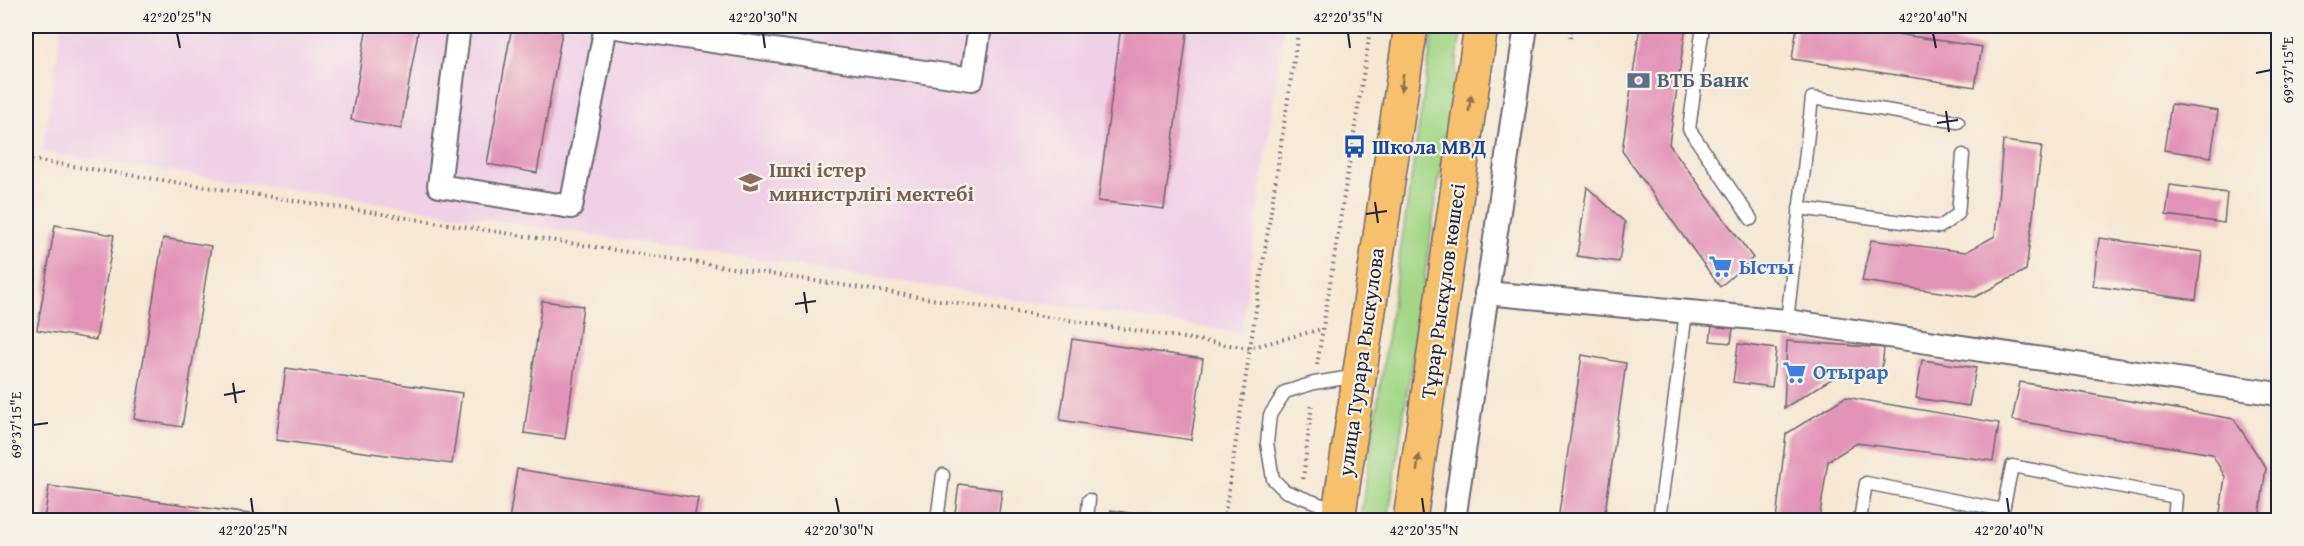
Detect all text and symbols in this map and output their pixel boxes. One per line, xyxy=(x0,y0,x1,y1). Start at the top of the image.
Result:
text: 42°20'25"N xyxy=(143,6,212,27)
text: 42°20'30"N xyxy=(729,6,798,27)
text: 42°20'35"N xyxy=(1314,6,1383,27)
text: 42°20'40"N xyxy=(1899,6,1968,27)
text: 69°37'15"E xyxy=(2277,36,2298,103)
place label: ВТБ Банк xyxy=(1657,64,1750,95)
bank icon: ВТБ Банк xyxy=(1626,67,1652,93)
one-way arrow xyxy=(1398,74,1407,93)
one-way arrow xyxy=(1465,94,1474,113)
place label: Школа МВД xyxy=(1372,131,1487,162)
bus stop icon: Школа МВД xyxy=(1341,134,1367,160)
place label: Ішкі істер министрлігі мектебі xyxy=(769,154,974,209)
school or university icon: Ішкі істер министрлігі мектебі xyxy=(738,169,764,195)
street label: Тұрар Рыскұлов көшесі xyxy=(1412,181,1473,401)
street label: улица Турара Рыскулова xyxy=(1329,246,1392,479)
place label: Ысты xyxy=(1739,251,1794,282)
supermarket icon: Ысты xyxy=(1708,254,1734,280)
place label: Отырар xyxy=(1813,356,1888,387)
supermarket icon: Отырар xyxy=(1782,359,1808,385)
text: 69°37'15"E xyxy=(5,391,26,458)
one-way arrow xyxy=(1413,453,1422,472)
text: 42°20'25"N xyxy=(219,519,288,540)
text: 42°20'30"N xyxy=(805,519,874,540)
text: 42°20'35"N xyxy=(1390,519,1459,540)
text: 42°20'40"N xyxy=(1975,519,2044,540)

